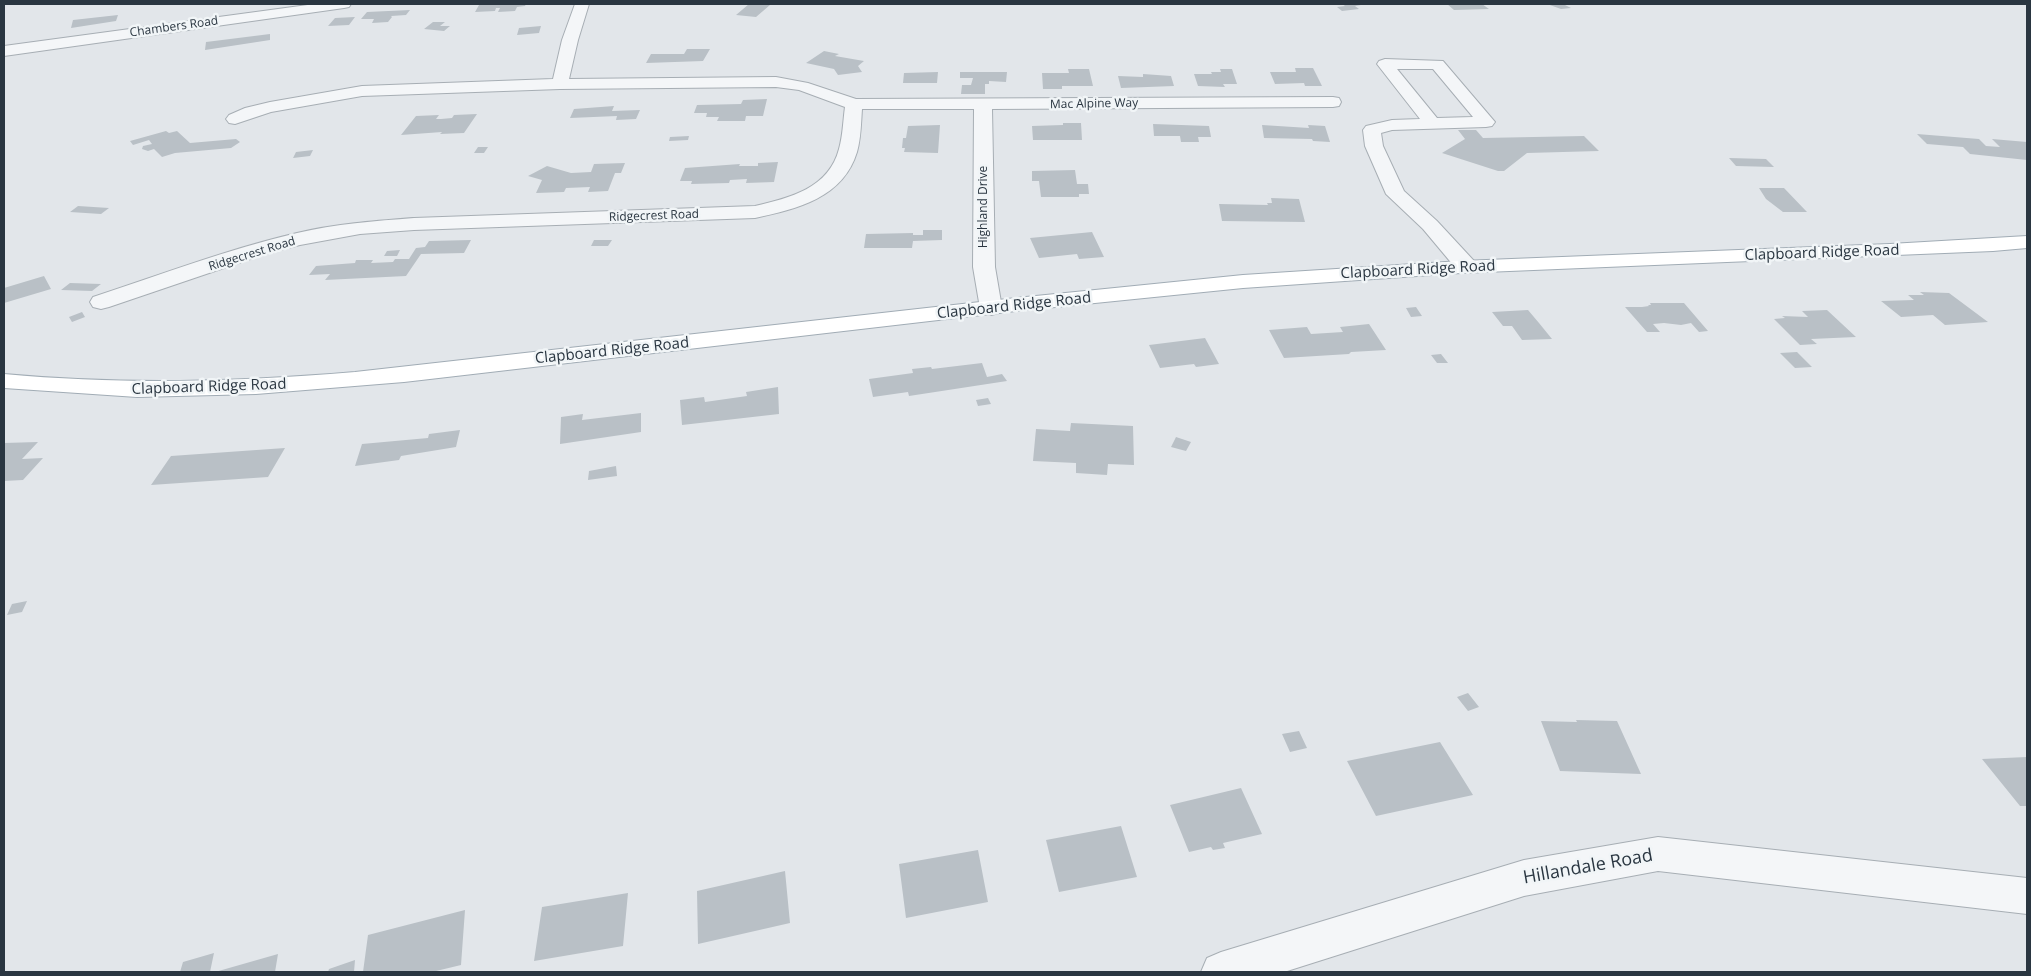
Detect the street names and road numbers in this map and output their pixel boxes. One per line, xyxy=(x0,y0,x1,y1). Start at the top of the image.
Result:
street label: Chambers Road xyxy=(129,14,219,40)
street label: Mac Alpine Way xyxy=(1050,96,1138,112)
street label: Highland Drive xyxy=(977,166,991,248)
street label: Ridgecrest Road xyxy=(609,207,699,225)
street label: Ridgecrest Road xyxy=(207,234,297,274)
street label: Clapboard Ridge Road xyxy=(1744,241,1900,265)
street label: Clapboard Ridge Road xyxy=(1340,257,1496,283)
street label: Clapboard Ridge Road xyxy=(936,289,1092,323)
street label: Clapboard Ridge Road xyxy=(534,334,690,368)
street label: Clapboard Ridge Road xyxy=(131,375,287,399)
street label: Hillandale Road xyxy=(1522,845,1654,889)

